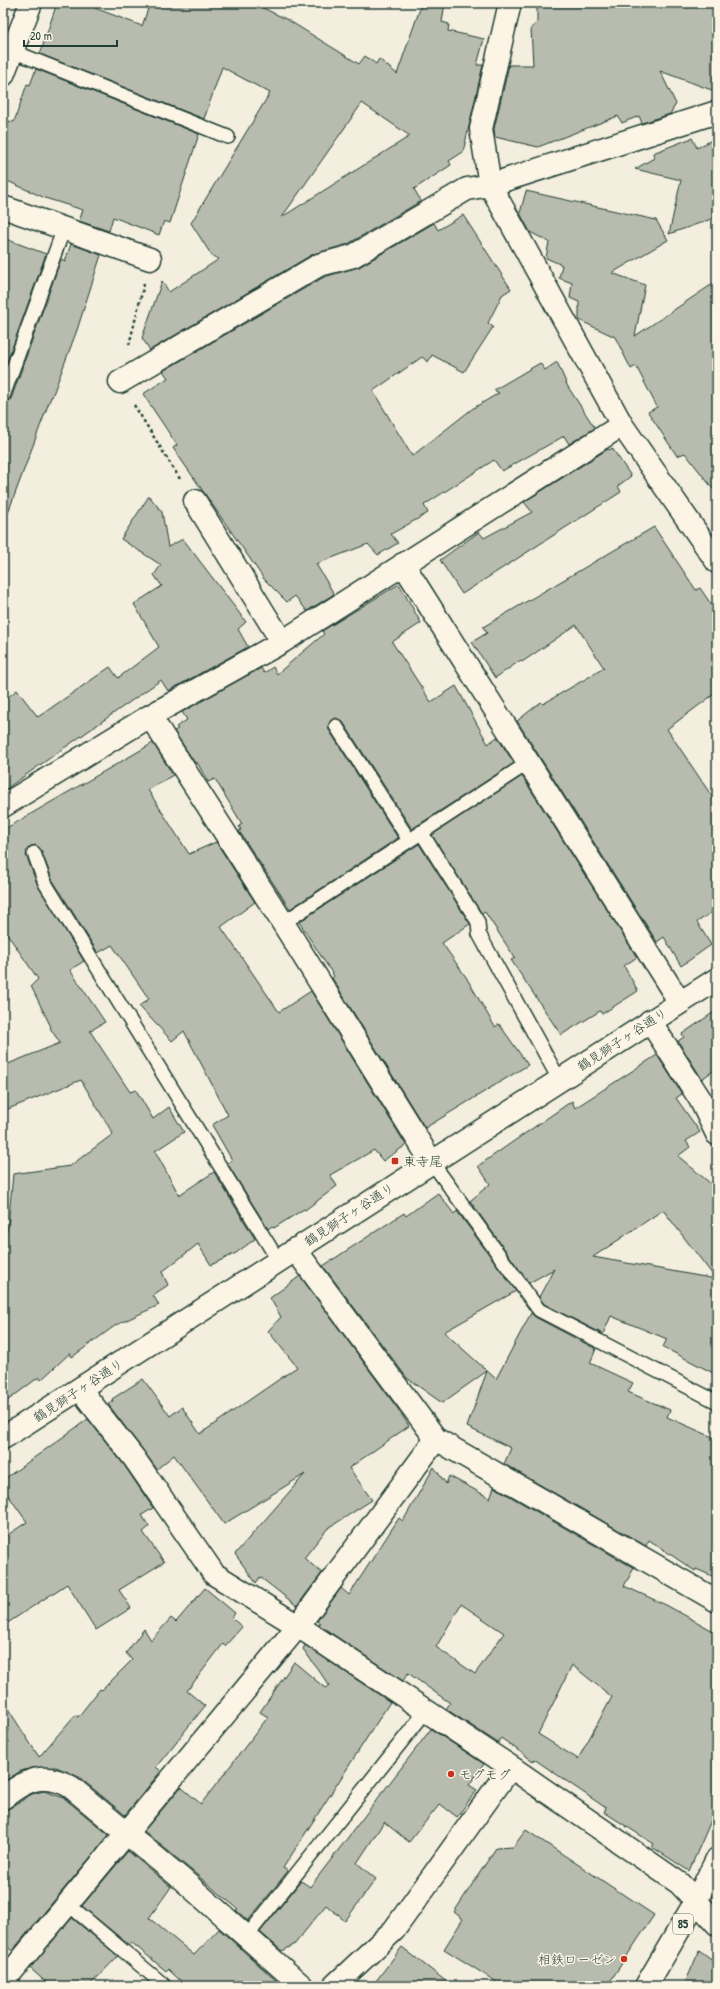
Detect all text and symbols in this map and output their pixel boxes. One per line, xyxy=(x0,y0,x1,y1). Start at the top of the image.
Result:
scale bar xyxy=(24,22,117,48)
text: 20 m xyxy=(30,27,52,44)
street label: 鶴見獅子ヶ谷通り xyxy=(573,1003,671,1075)
place label: 東寺尾 xyxy=(403,1152,442,1170)
marker: 東寺尾 xyxy=(390,1156,400,1166)
street label: 鶴見獅子ヶ谷通り xyxy=(300,1178,398,1250)
street label: 鶴見獅子ヶ谷通り xyxy=(29,1354,127,1426)
place label: モグモグ xyxy=(459,1765,511,1783)
marker: モグモグ xyxy=(446,1769,456,1779)
road number: 85 xyxy=(673,1914,693,1934)
place label: 相鉄ローゼン xyxy=(538,1950,616,1968)
marker: 相鉄ローゼン xyxy=(619,1954,629,1964)

